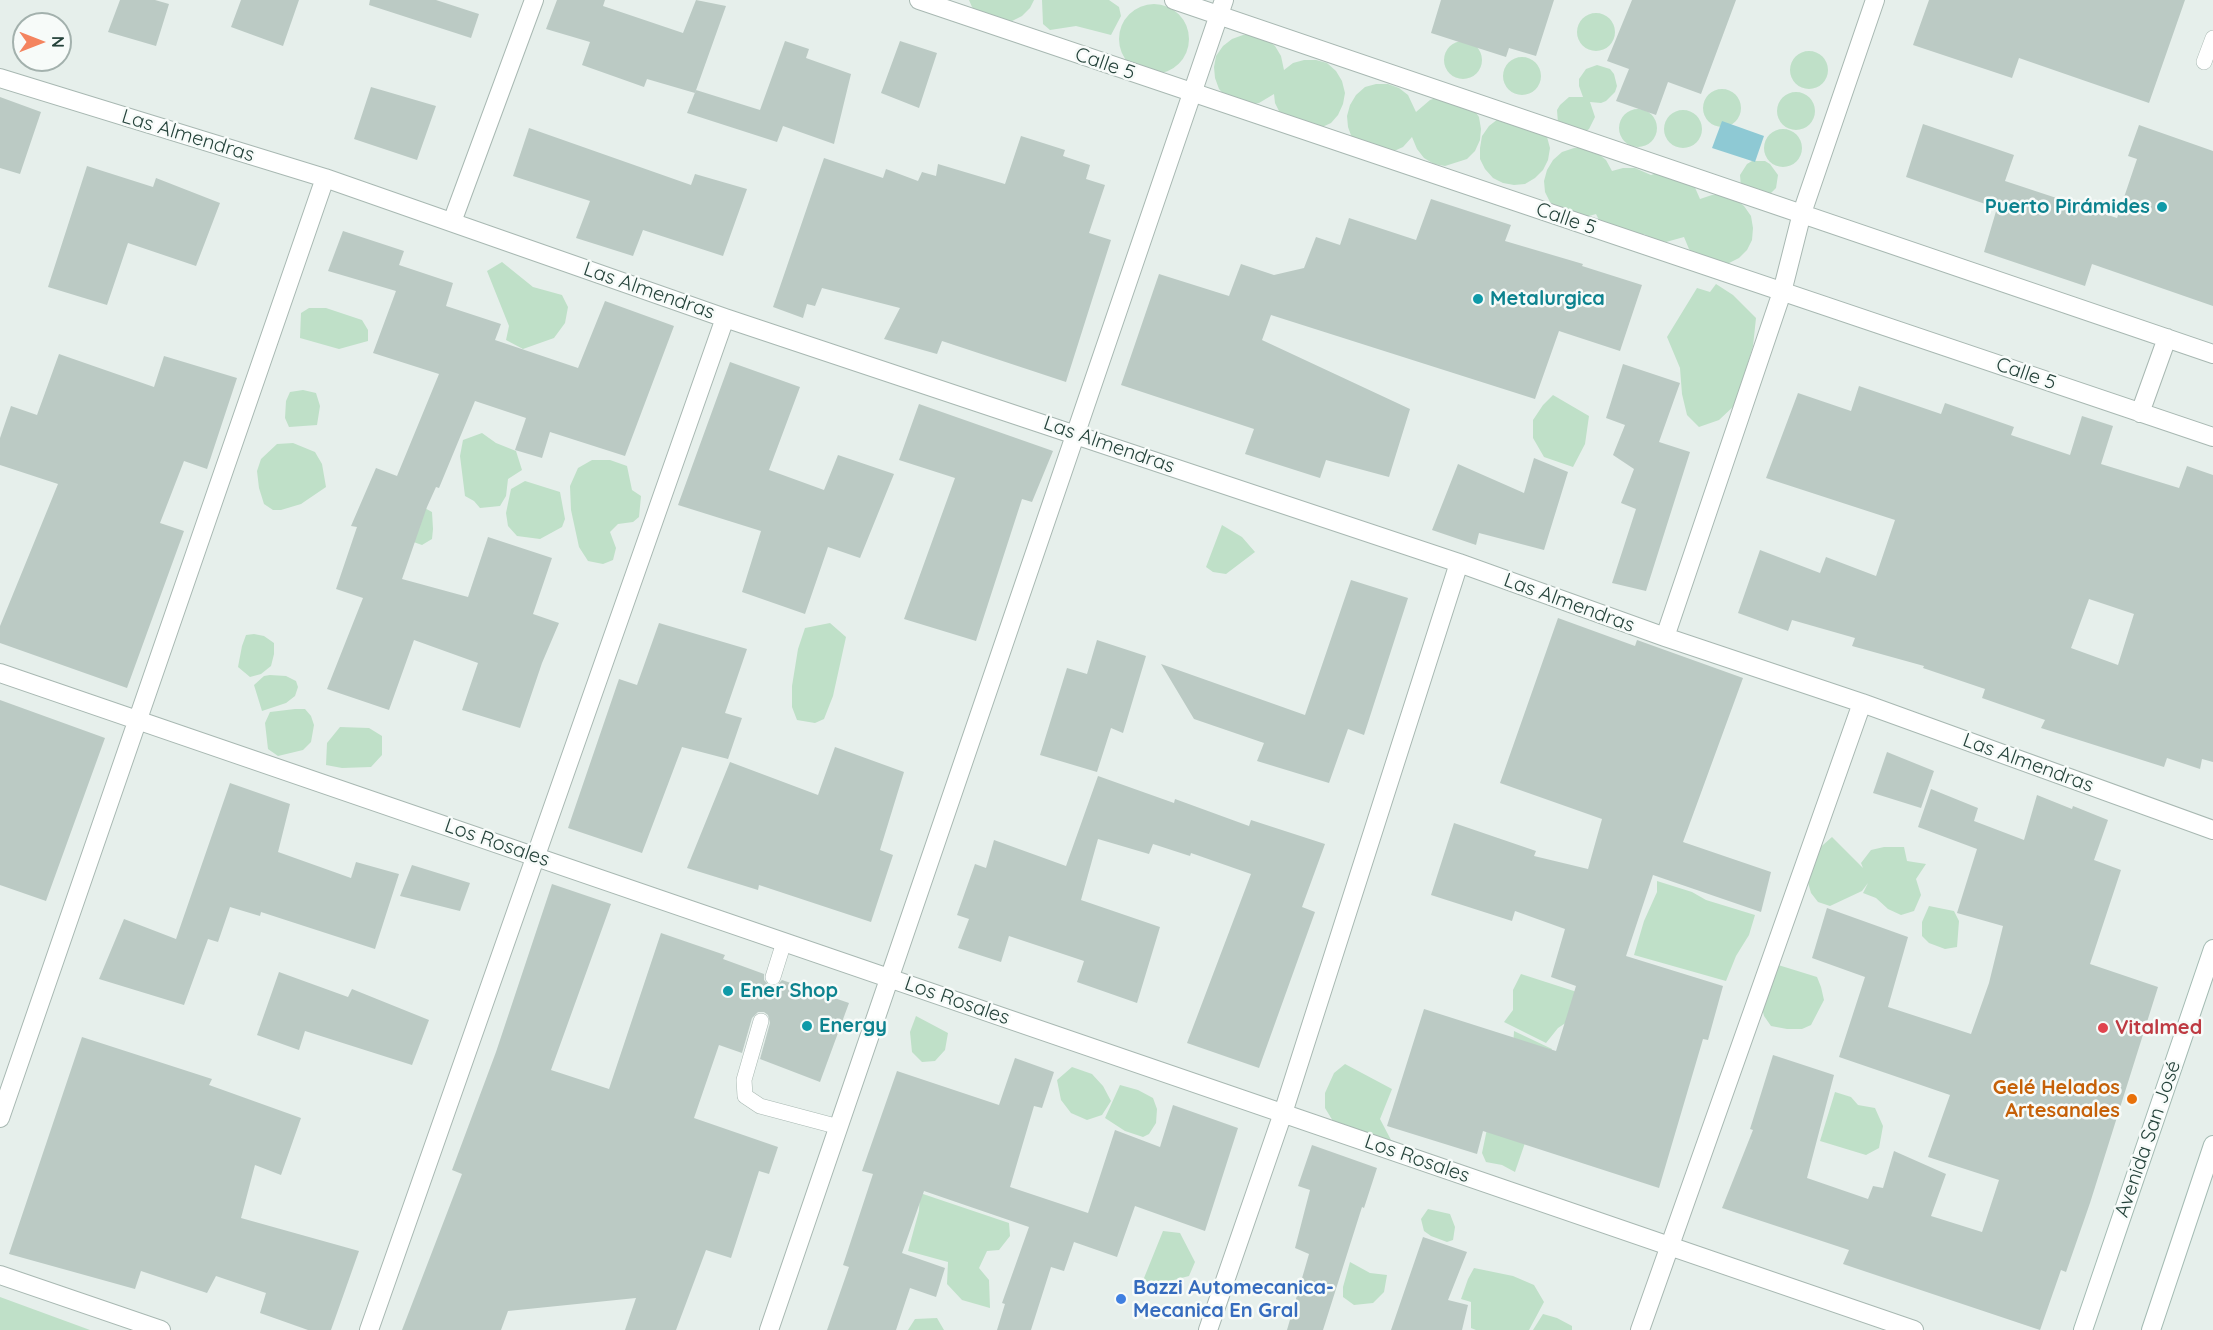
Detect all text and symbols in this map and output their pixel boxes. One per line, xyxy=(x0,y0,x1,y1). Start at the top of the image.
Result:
north arrow xyxy=(12,12,72,72)
text: N xyxy=(48,36,68,48)
street label: Calle 5 xyxy=(1072,43,1138,85)
street label: Las Almendras xyxy=(119,104,257,168)
place label: Puerto Pirámides xyxy=(1985,195,2150,219)
street label: Calle 5 xyxy=(1533,198,1599,240)
marker: Puerto Pirámides xyxy=(2155,200,2169,214)
street label: Las Almendras xyxy=(580,257,718,325)
place label: Metalurgica xyxy=(1490,287,1605,311)
marker: Metalurgica xyxy=(1471,292,1485,306)
street label: Calle 5 xyxy=(1993,353,2059,395)
street label: Las Almendras xyxy=(1040,411,1178,479)
street label: Las Almendras xyxy=(1500,568,1638,638)
street label: Las Almendras xyxy=(1959,728,2097,798)
street label: Los Rosales xyxy=(441,814,553,872)
street label: Los Rosales xyxy=(901,972,1013,1030)
place label: Ener Shop xyxy=(740,979,838,1003)
marker: Ener Shop xyxy=(721,984,735,998)
place label: Energy xyxy=(819,1014,887,1038)
place label: Vitalmed xyxy=(2115,1016,2202,1040)
marker: Energy xyxy=(800,1019,814,1033)
marker: Vitalmed xyxy=(2096,1021,2110,1035)
street label: Avenida San José xyxy=(2110,1057,2186,1221)
place label: Gelé Helados Artesanales xyxy=(1993,1076,2120,1123)
marker: Gelé Helados Artesanales xyxy=(2125,1092,2139,1106)
street label: Los Rosales xyxy=(1361,1130,1473,1188)
place label: Bazzi Automecanica- Mecanica En Gral xyxy=(1133,1276,1334,1323)
marker: Bazzi Automecanica- Mecanica En Gral xyxy=(1114,1292,1128,1306)

